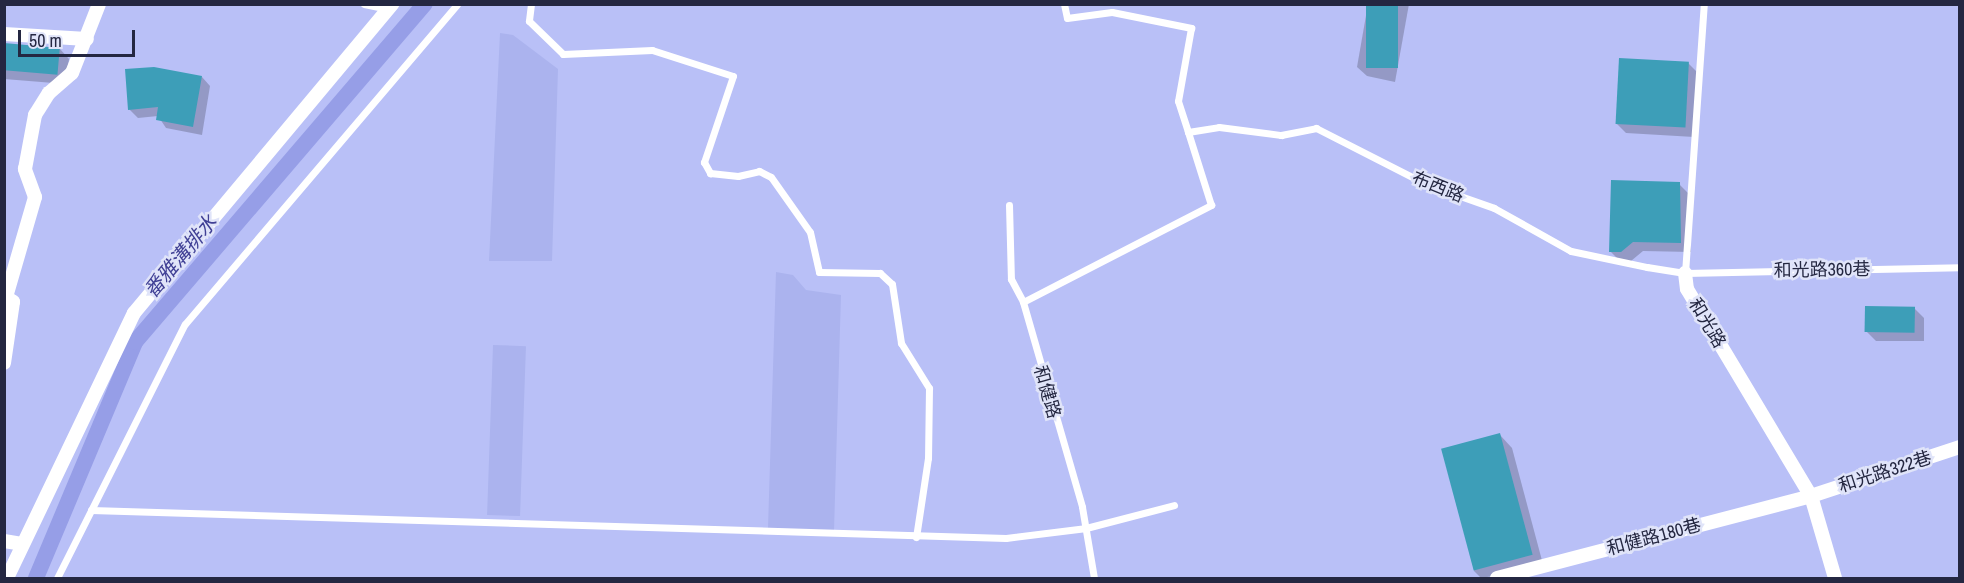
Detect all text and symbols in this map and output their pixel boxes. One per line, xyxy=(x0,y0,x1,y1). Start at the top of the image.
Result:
scale bar xyxy=(21,18,138,56)
text: 50 m xyxy=(29,28,62,53)
street label: 布西路 xyxy=(1409,167,1467,207)
water label: 番雅溝排水 xyxy=(139,210,221,302)
street label: 和光路360巷 xyxy=(1774,258,1870,282)
street label: 和光路 xyxy=(1684,294,1730,352)
street label: 和健路 xyxy=(1029,363,1065,421)
street label: 和光路322巷 xyxy=(1836,447,1934,497)
street label: 和健路180巷 xyxy=(1605,514,1703,560)

